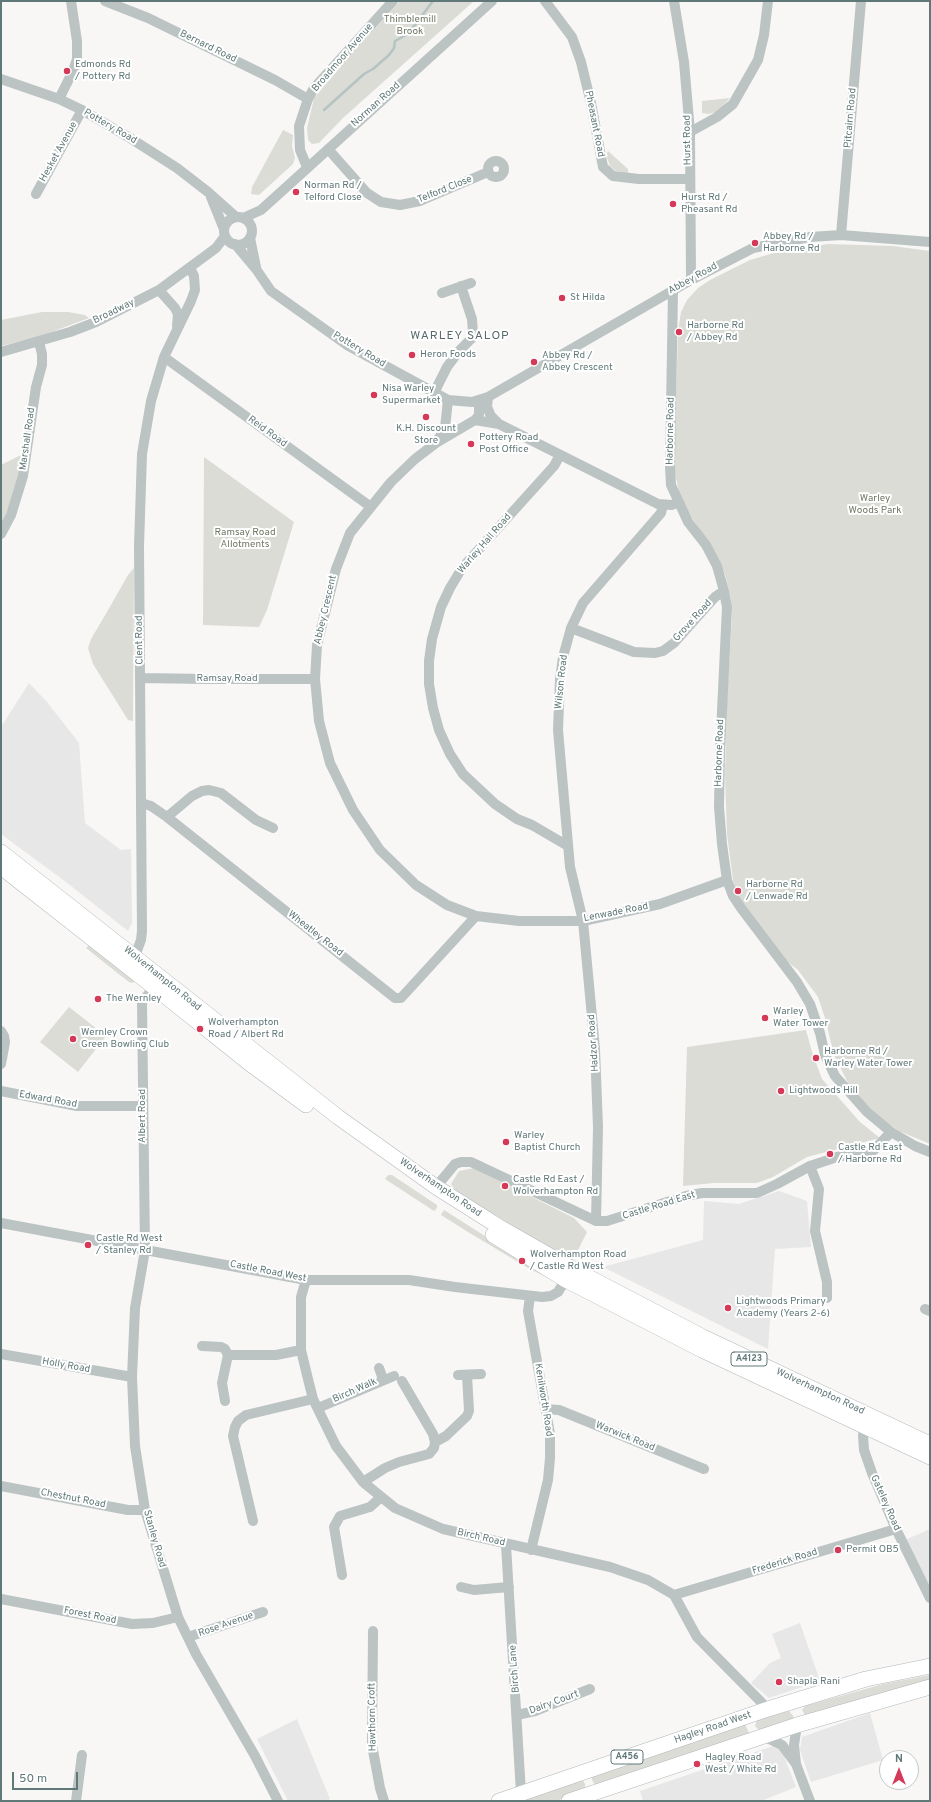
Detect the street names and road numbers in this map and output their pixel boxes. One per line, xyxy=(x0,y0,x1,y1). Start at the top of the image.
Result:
street label: Broadmoor Avenue xyxy=(310,21,376,95)
street label: Bernard Road xyxy=(178,28,238,66)
street label: Norman Road xyxy=(349,80,403,130)
street label: Pitcairn Road xyxy=(842,87,860,149)
street label: Pheasant Road xyxy=(582,90,606,158)
street label: Pottery Road xyxy=(81,107,139,147)
street label: Hurst Road xyxy=(682,115,694,165)
street label: Hesket Avenue xyxy=(38,120,80,184)
street label: Telford Close xyxy=(416,174,474,206)
street label: Abbey Road xyxy=(666,261,720,297)
street label: Broadway xyxy=(91,297,137,327)
street label: Pottery Road xyxy=(330,330,388,370)
street label: Harborne Road xyxy=(664,397,678,465)
street label: Marshall Road xyxy=(18,407,38,471)
street label: Reid Road xyxy=(245,414,289,450)
street label: Warley Hall Road xyxy=(456,512,514,576)
street label: Abbey Crescent xyxy=(312,574,340,646)
street label: Grove Road xyxy=(671,598,715,644)
street label: Clent Road xyxy=(134,615,146,665)
street label: Wilson Road xyxy=(553,654,571,710)
street label: Ramsay Road xyxy=(196,673,258,685)
street label: Harborne Road xyxy=(713,719,727,787)
street label: Lenwade Road xyxy=(583,901,649,925)
street label: Wheatley Road xyxy=(285,909,345,959)
street label: Wolverhampton Road xyxy=(121,944,203,1014)
street label: Hadzor Road xyxy=(586,1014,602,1072)
street label: Edward Road xyxy=(18,1089,78,1111)
street label: Albert Road xyxy=(137,1089,149,1143)
street label: Wolverhampton Road xyxy=(397,1156,483,1220)
street label: Castle Road East xyxy=(621,1189,697,1223)
street label: Castle Road West xyxy=(229,1259,307,1285)
road number: A4123 xyxy=(731,1352,767,1366)
street label: Holly Road xyxy=(41,1356,91,1376)
street label: Kenilworth Road xyxy=(531,1363,555,1437)
street label: Wolverhampton Road xyxy=(774,1366,866,1418)
street label: Birch Walk xyxy=(331,1376,379,1406)
street label: Warwick Road xyxy=(594,1420,656,1454)
street label: Gateley Road xyxy=(867,1473,903,1533)
street label: Chestnut Road xyxy=(39,1487,107,1511)
street label: Stanley Road xyxy=(140,1509,168,1569)
street label: Birch Road xyxy=(456,1527,506,1549)
street label: Frederick Road xyxy=(751,1546,819,1578)
street label: Forest Road xyxy=(63,1605,117,1627)
street label: Rose Avenue xyxy=(197,1610,255,1640)
street label: Birch Lane xyxy=(507,1645,523,1693)
street label: Hawthorn Croft xyxy=(366,1683,380,1751)
street label: Dairy Court xyxy=(528,1689,580,1717)
street label: Hagley Road West xyxy=(673,1709,753,1747)
road number: A456 xyxy=(611,1750,643,1764)

